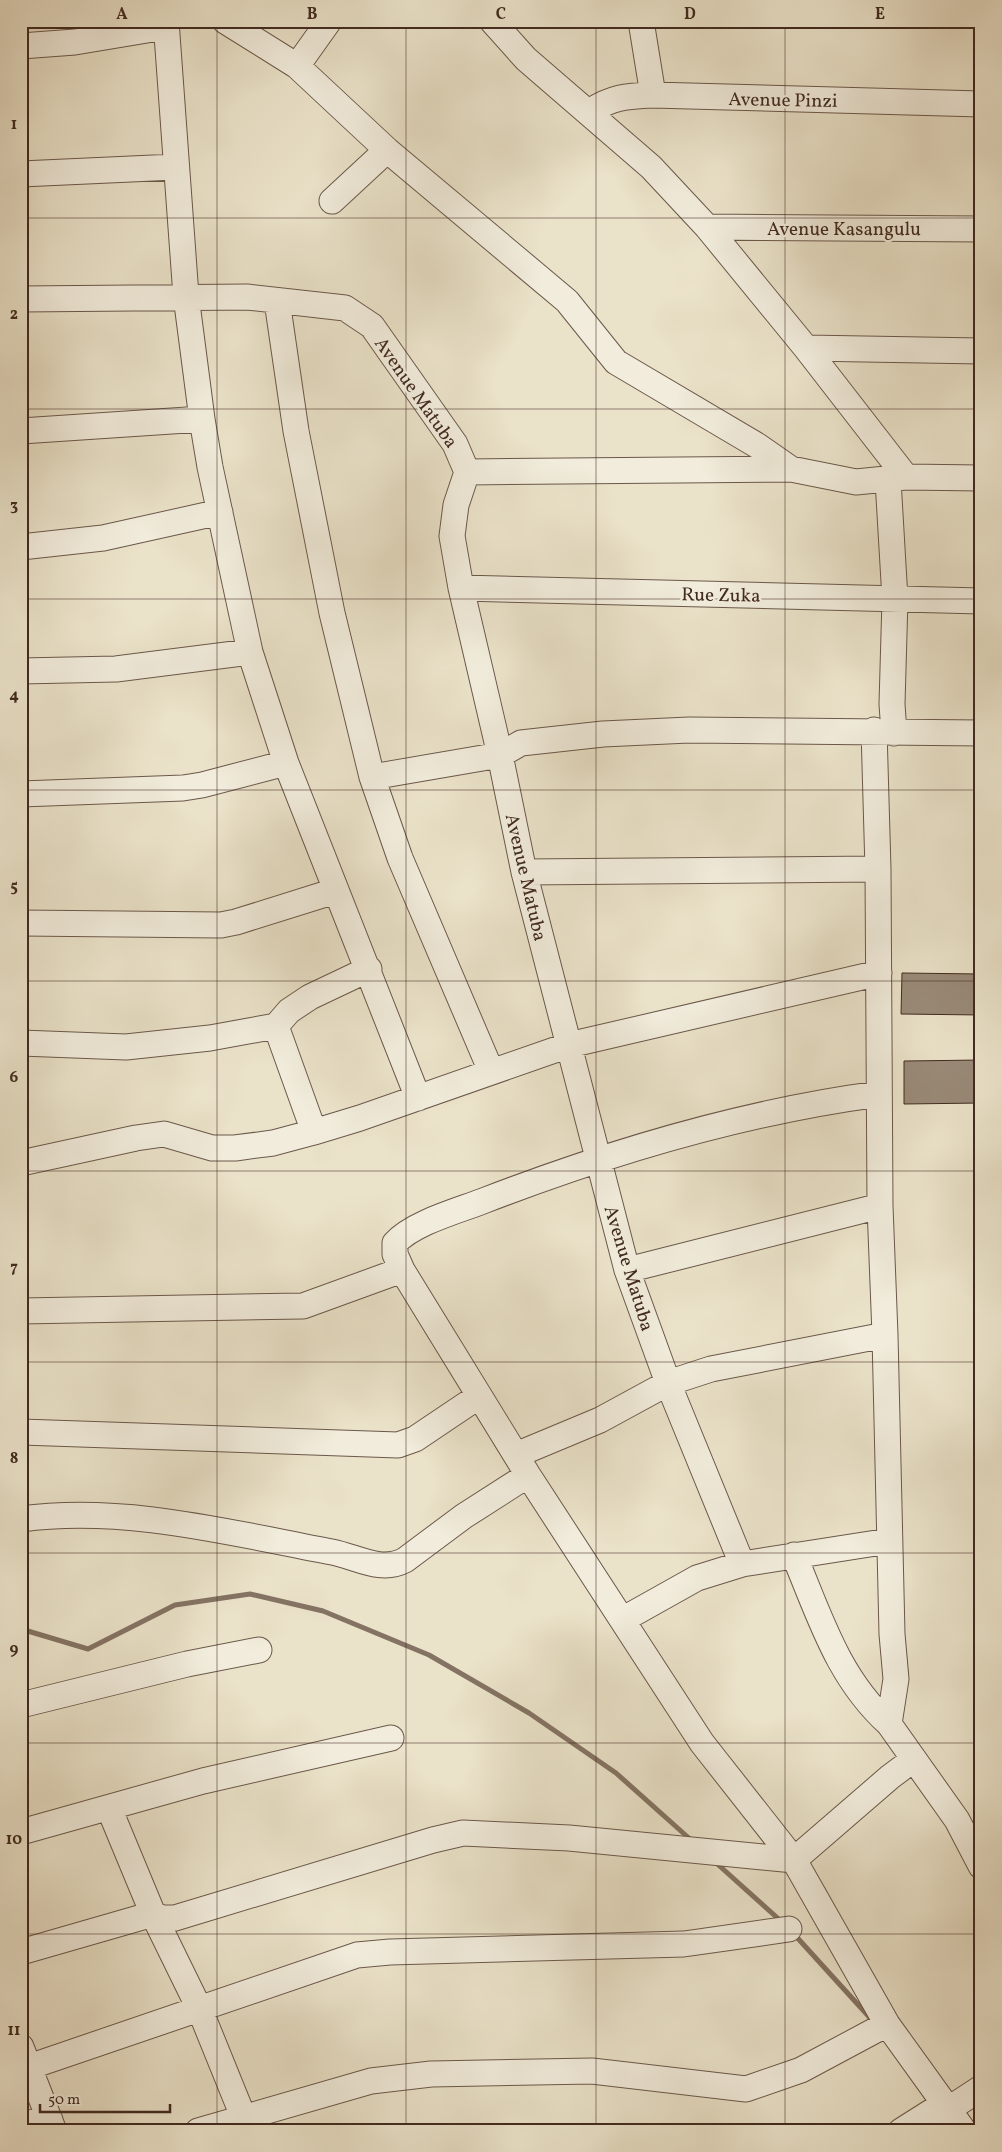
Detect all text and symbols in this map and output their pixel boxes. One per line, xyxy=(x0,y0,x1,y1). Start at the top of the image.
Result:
text: A xyxy=(116,4,128,26)
text: B xyxy=(307,4,318,26)
text: C xyxy=(496,4,506,26)
text: D xyxy=(684,4,696,26)
text: E xyxy=(875,4,885,26)
street label: Avenue Pinzi xyxy=(728,87,838,115)
text: 1 xyxy=(11,114,17,136)
street label: Avenue Kasangulu xyxy=(767,217,921,243)
text: 2 xyxy=(10,304,18,326)
street label: Avenue Matuba xyxy=(367,332,463,454)
text: 3 xyxy=(10,495,18,517)
street label: Rue Zuka xyxy=(681,582,761,610)
text: 4 xyxy=(9,685,19,707)
street label: Avenue Matuba xyxy=(498,811,552,944)
text: 5 xyxy=(10,876,18,898)
text: 6 xyxy=(10,1067,19,1089)
street label: Avenue Matuba xyxy=(597,1203,660,1335)
text: 7 xyxy=(10,1257,18,1279)
text: 8 xyxy=(10,1448,18,1470)
text: 9 xyxy=(10,1639,19,1661)
text: 10 xyxy=(6,1829,22,1851)
text: 11 xyxy=(8,2020,20,2042)
scale bar xyxy=(40,2082,170,2114)
text: 50 m xyxy=(48,2090,80,2111)

